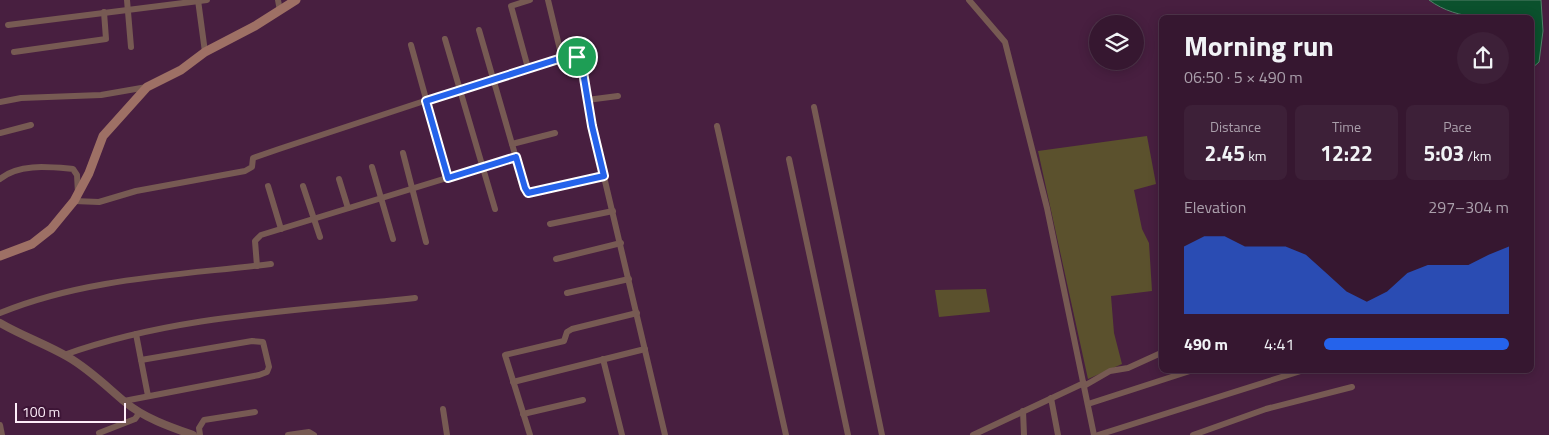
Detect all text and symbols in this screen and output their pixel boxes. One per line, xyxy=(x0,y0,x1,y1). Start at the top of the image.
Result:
map controls xyxy=(1089,15,1144,70)
button: layers xyxy=(1089,15,1144,70)
text: Morning run xyxy=(1184,24,1334,67)
button: share xyxy=(1457,32,1509,84)
pin xyxy=(556,36,598,78)
icon: arrive xyxy=(563,43,591,71)
text: 06:50 · 5 × 490 m xyxy=(1184,65,1303,89)
text: Distance xyxy=(1210,116,1261,137)
text: Time xyxy=(1332,116,1361,137)
text: Pace xyxy=(1443,116,1472,137)
text: 2.45 xyxy=(1204,137,1245,169)
text: 12:22 xyxy=(1320,137,1373,169)
text: 5:03 xyxy=(1424,137,1464,169)
text: km xyxy=(1245,145,1267,166)
text: /km xyxy=(1464,145,1491,166)
text: Elevation xyxy=(1184,195,1246,219)
text: 297–304 m xyxy=(1428,195,1509,219)
text: 490 m xyxy=(1184,332,1228,356)
text: 4:41 xyxy=(1264,332,1294,356)
scale bar xyxy=(15,400,126,423)
text: 100 m xyxy=(22,401,60,422)

